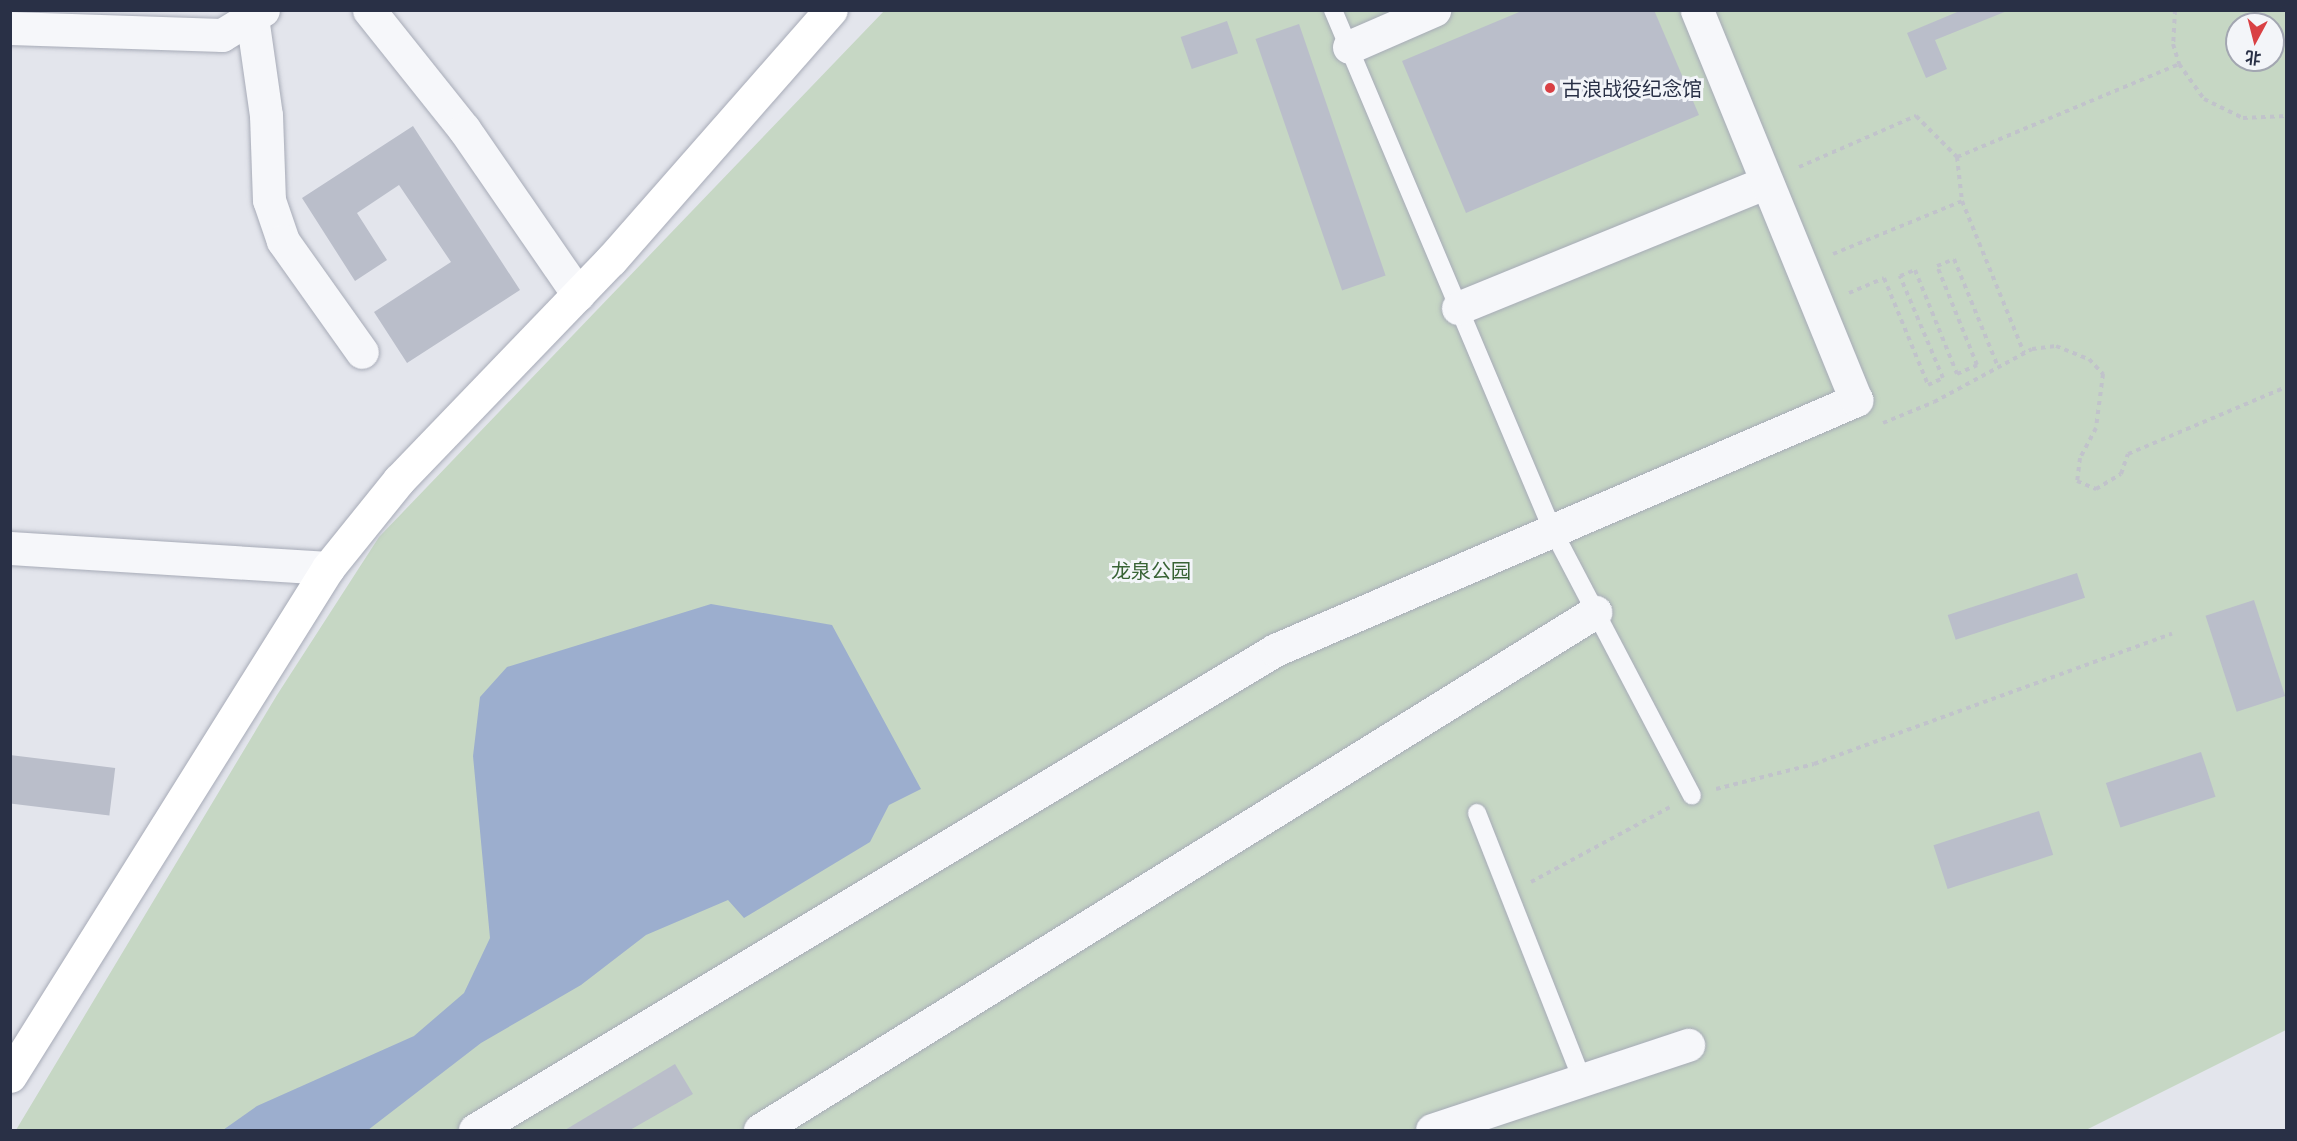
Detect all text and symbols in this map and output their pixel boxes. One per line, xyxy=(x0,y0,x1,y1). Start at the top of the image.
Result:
north arrow xyxy=(2225,12,2285,72)
text: 北 xyxy=(2244,46,2262,70)
place label: 古浪战役纪念馆 xyxy=(1562,76,1702,100)
marker: 古浪战役纪念馆 xyxy=(1543,81,1557,95)
park label: 龙泉公园 xyxy=(1111,558,1191,582)

